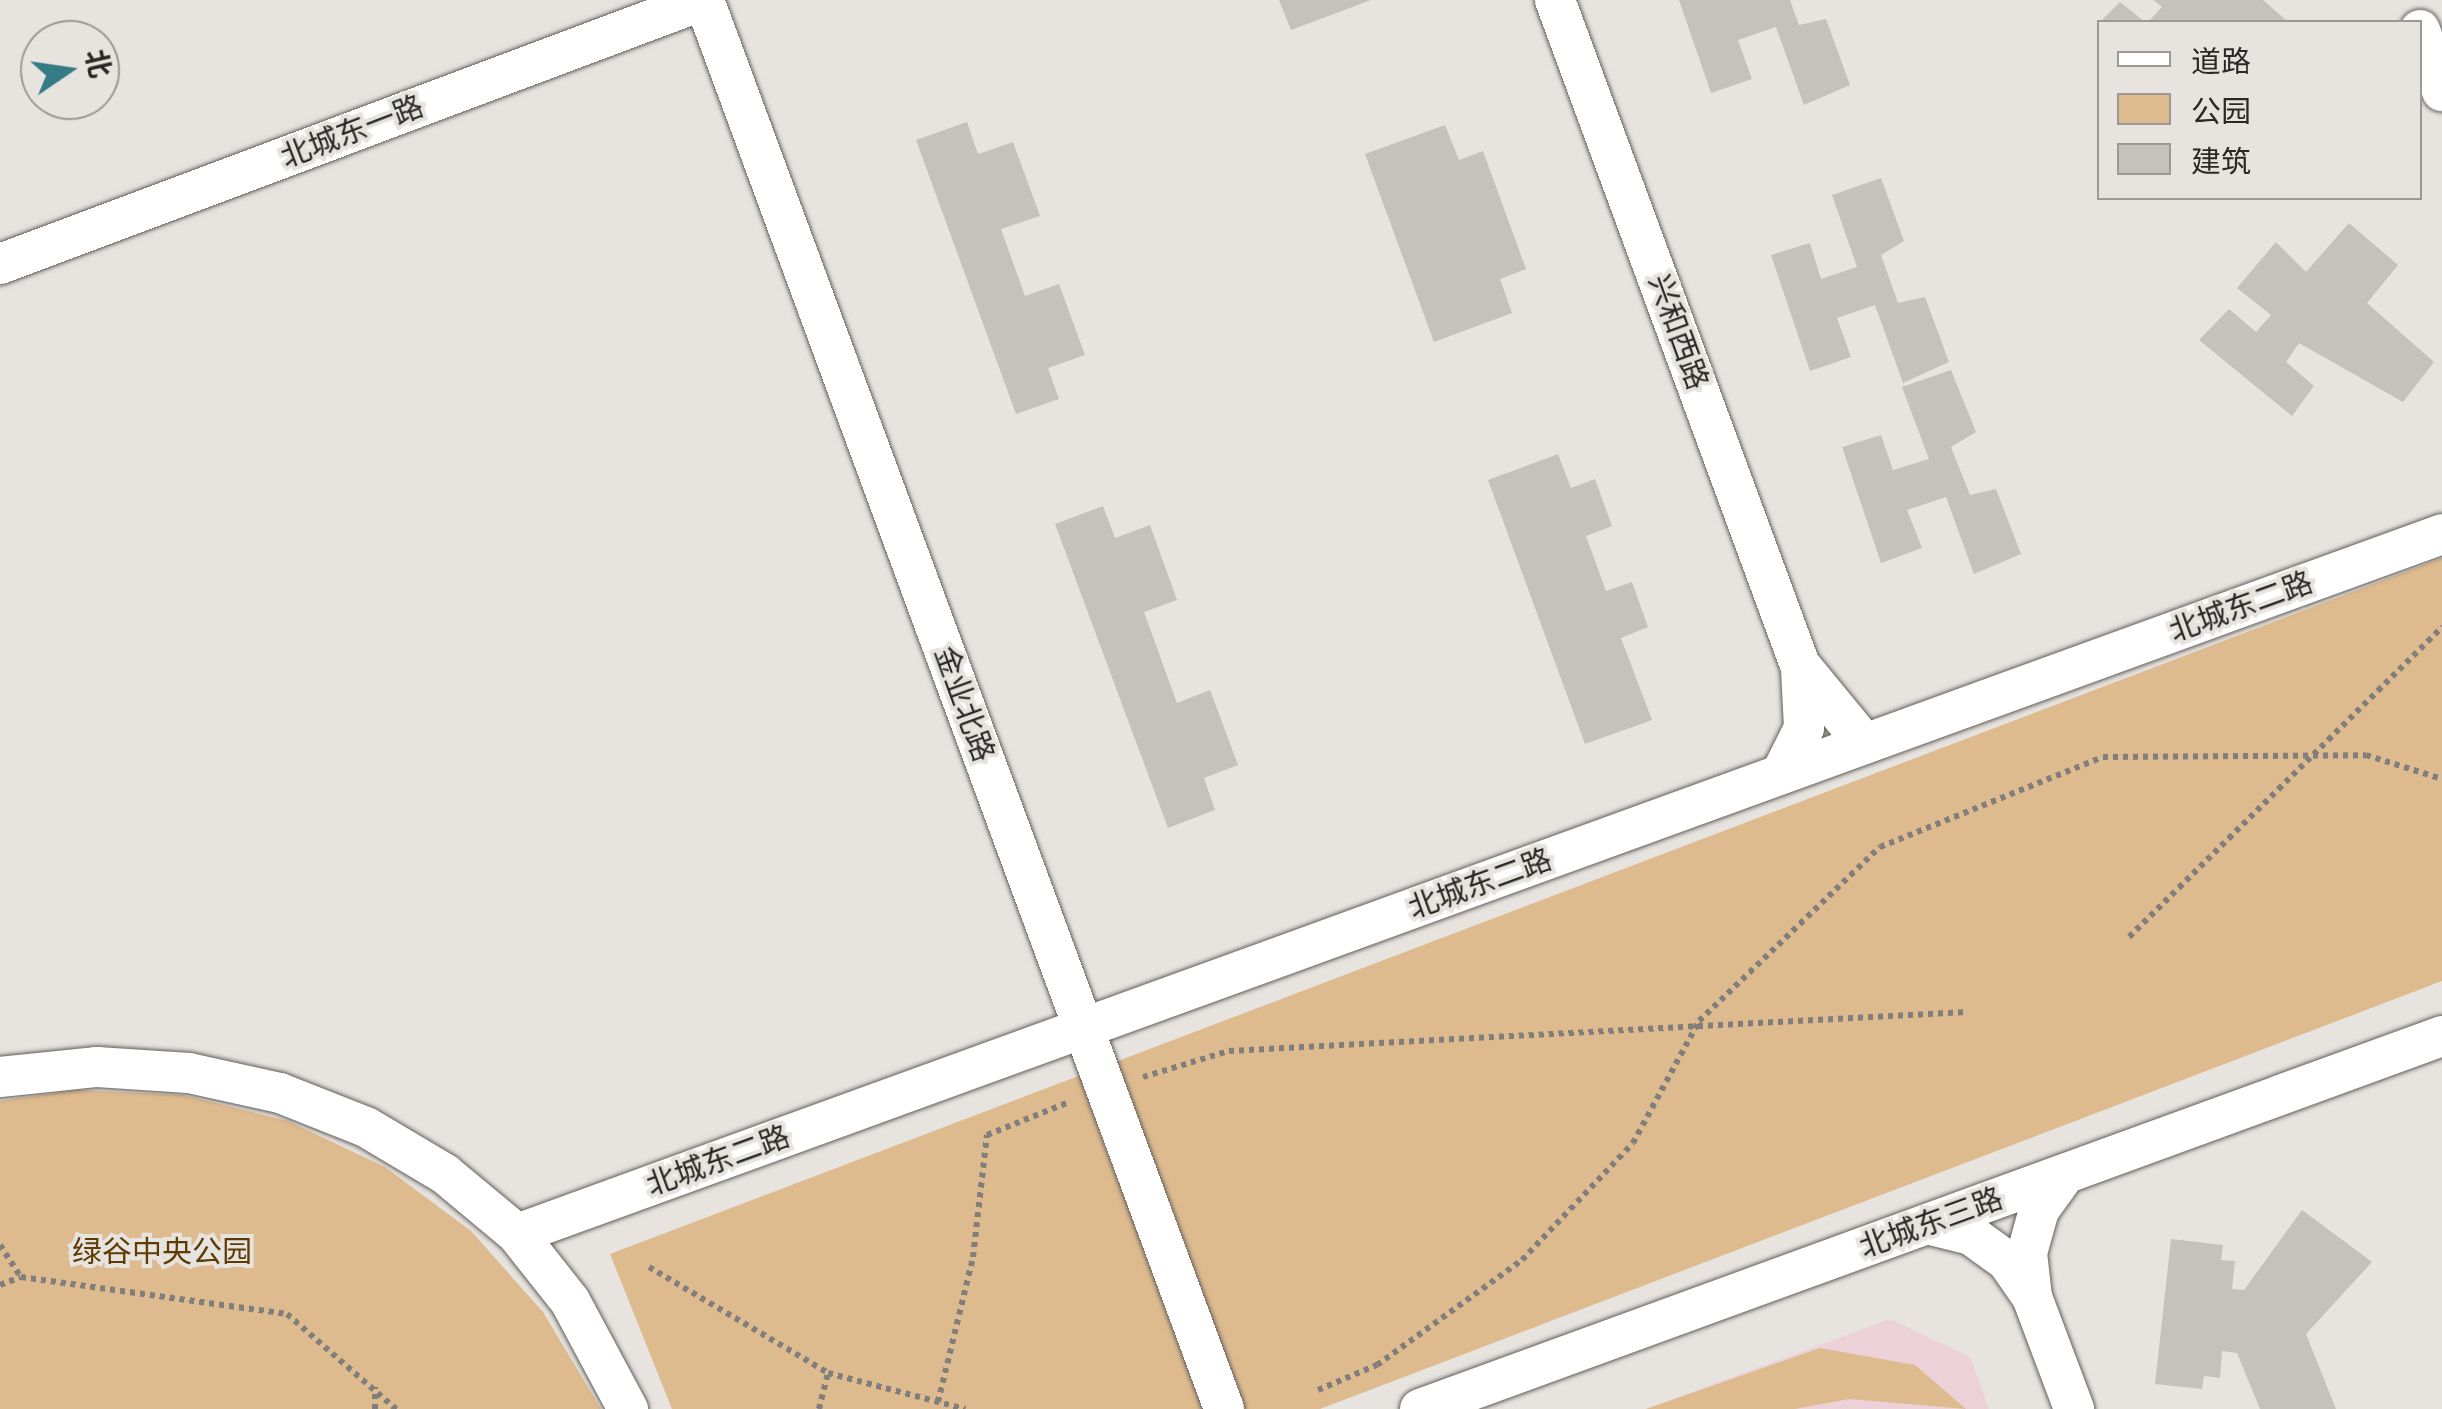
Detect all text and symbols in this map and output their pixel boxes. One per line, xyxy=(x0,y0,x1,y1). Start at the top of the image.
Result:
north arrow xyxy=(20,20,120,120)
legend xyxy=(2097,20,2422,200)
text: 道路 xyxy=(2191,44,2251,79)
text: 北 xyxy=(79,46,117,81)
street label: 北城东一路 xyxy=(276,88,428,176)
text: 公园 xyxy=(2191,94,2251,129)
text: 建筑 xyxy=(2191,144,2251,179)
street label: 兴和西路 xyxy=(1641,269,1715,395)
street label: 北城东二路 xyxy=(2164,564,2318,650)
street label: 金业北路 xyxy=(927,641,1001,767)
street label: 北城东二路 xyxy=(1403,841,1557,927)
street label: 北城东二路 xyxy=(641,1118,795,1204)
street label: 北城东三路 xyxy=(1854,1180,2008,1266)
park label: 绿谷中央公园 xyxy=(72,1234,252,1270)

